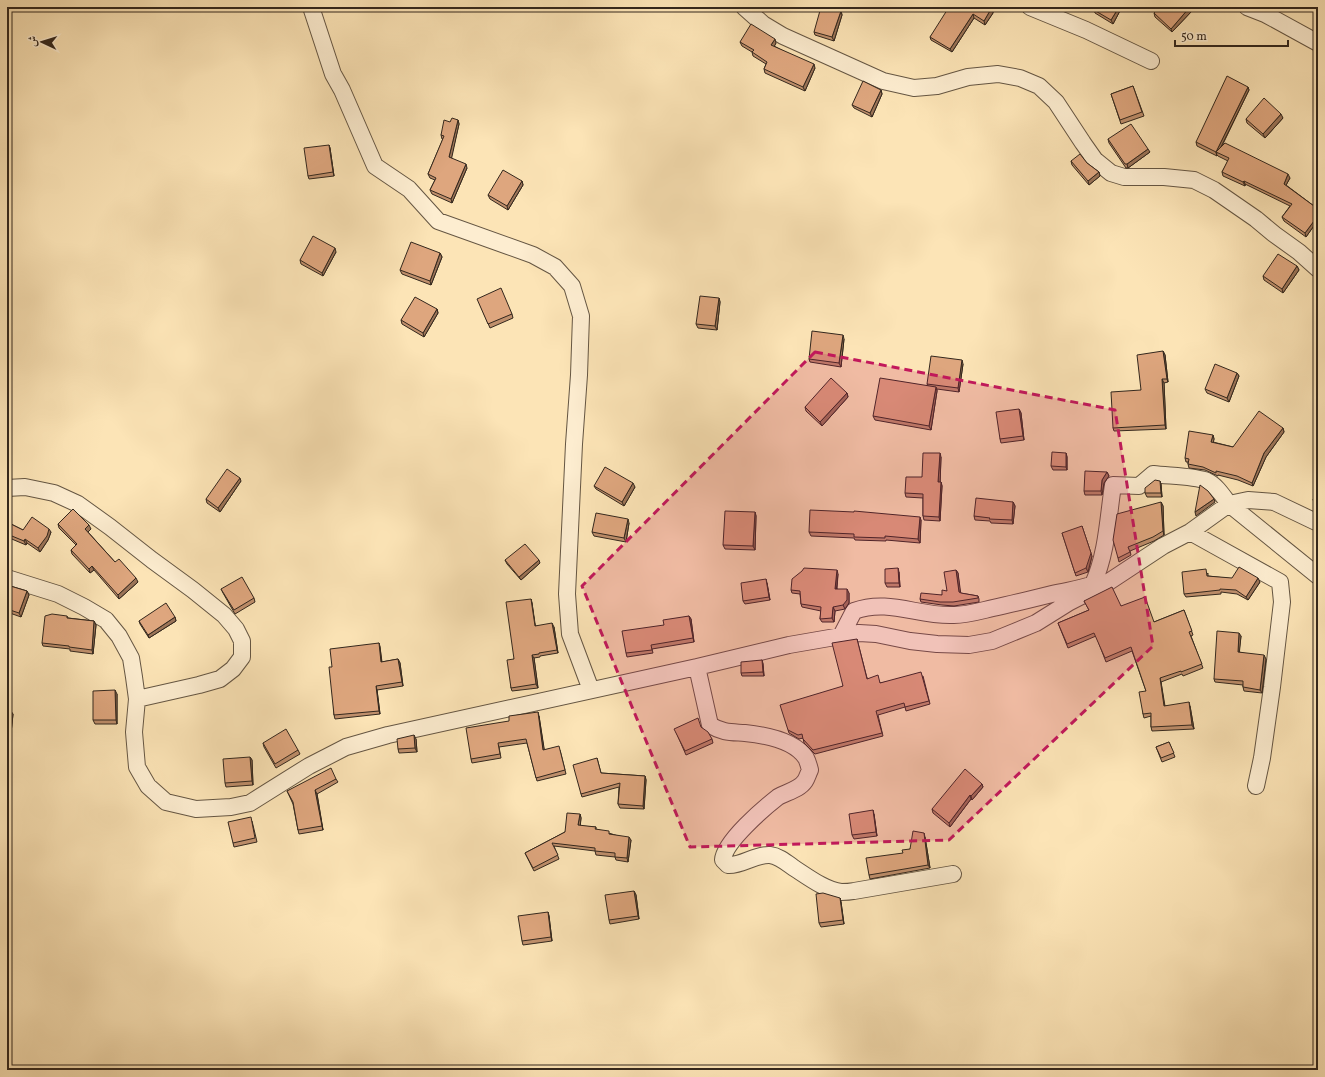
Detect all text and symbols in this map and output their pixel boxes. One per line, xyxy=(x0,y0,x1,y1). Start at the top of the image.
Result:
north arrow xyxy=(22,22,62,62)
scale bar xyxy=(1175,22,1288,48)
text: 50 m xyxy=(1181,29,1207,45)
text: ش xyxy=(26,35,41,47)

